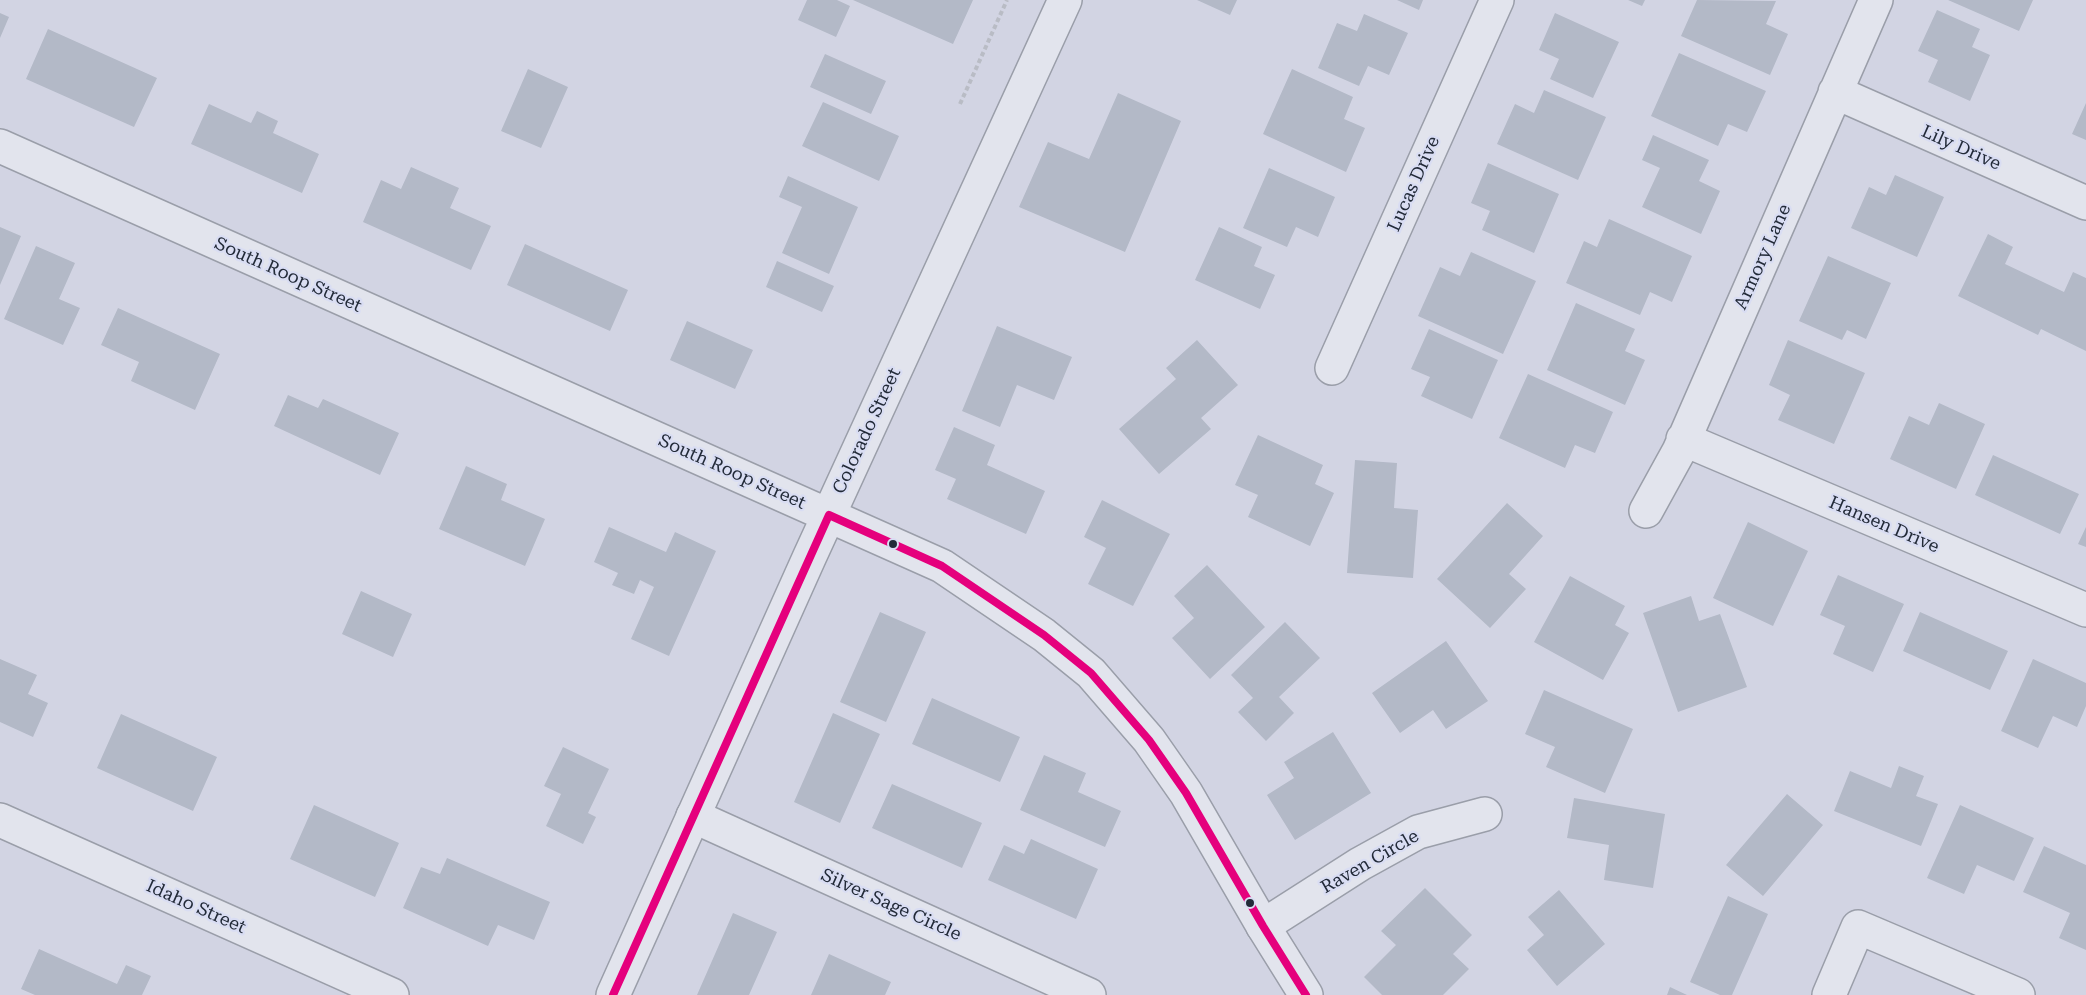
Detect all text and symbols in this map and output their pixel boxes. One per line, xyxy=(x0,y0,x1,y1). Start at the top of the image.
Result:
street label: Lily Drive xyxy=(1918,121,2004,175)
street label: Lucas Drive xyxy=(1383,133,1445,235)
street label: Armory Lane xyxy=(1730,201,1796,313)
street label: South Roop Street xyxy=(211,233,365,317)
street label: Colorado Street xyxy=(828,365,906,497)
street label: South Roop Street xyxy=(655,430,809,514)
street label: Hansen Drive xyxy=(1826,492,1942,558)
unlabelled marker xyxy=(887,538,899,550)
street label: Raven Circle xyxy=(1317,825,1423,899)
street label: Silver Sage Circle xyxy=(818,864,964,946)
street label: Idaho Street xyxy=(143,875,249,939)
unlabelled marker xyxy=(1244,897,1256,909)

